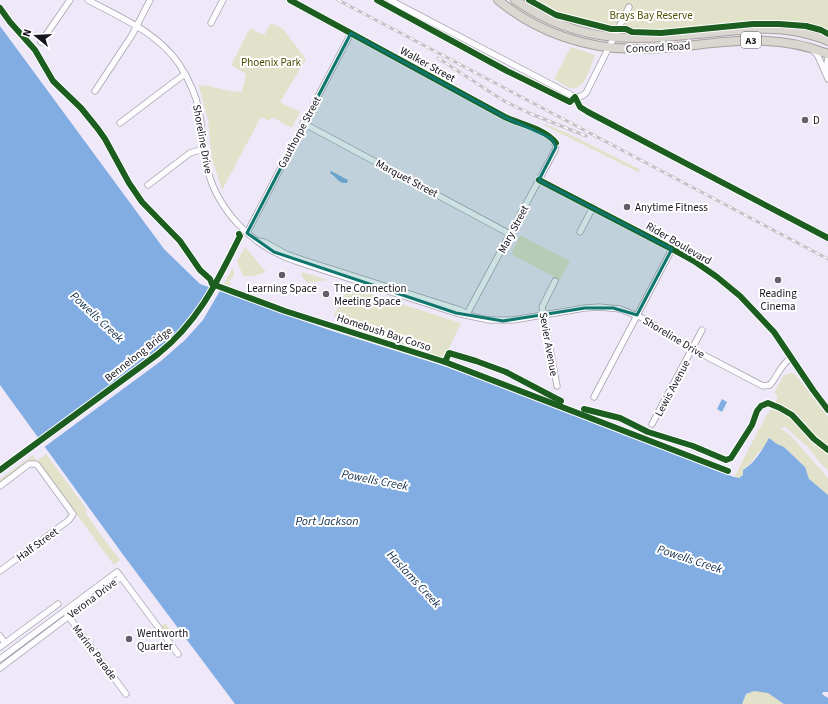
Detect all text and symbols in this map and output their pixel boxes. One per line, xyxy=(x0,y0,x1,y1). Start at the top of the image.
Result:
park label: Brays Bay Reserve xyxy=(609,8,693,23)
north arrow xyxy=(16,16,56,56)
text: N xyxy=(19,27,35,39)
road number: A3 xyxy=(741,32,761,48)
street label: Concord Road xyxy=(625,38,691,57)
street label: Walker Street xyxy=(397,43,458,86)
park label: Phoenix Park xyxy=(241,55,302,70)
street label: Gauthorpe Street xyxy=(274,94,325,171)
street label: Shoreline Drive xyxy=(189,103,216,175)
place label: D xyxy=(813,113,820,128)
marker: D xyxy=(800,115,810,125)
street label: Marquet Street xyxy=(373,156,441,201)
place label: Anytime Fitness xyxy=(635,200,708,215)
street label: Mary Street xyxy=(494,202,533,256)
marker: Anytime Fitness xyxy=(622,202,632,212)
street label: Rider Boulevard xyxy=(643,219,714,268)
marker: Learning Space xyxy=(277,270,287,280)
marker: Reading Cinema xyxy=(773,275,783,285)
place label: Learning Space xyxy=(247,281,318,296)
place label: The Connection Meeting Space xyxy=(334,281,407,309)
place label: Reading Cinema xyxy=(759,286,797,314)
water label: Powells Creek xyxy=(66,288,127,347)
marker: The Connection Meeting Space xyxy=(321,289,331,299)
street label: Homebush Bay Corso xyxy=(335,310,433,355)
street label: Sevier Avenue xyxy=(536,311,562,378)
street label: Shoreline Drive xyxy=(640,313,708,362)
street label: Bennelong Bridge xyxy=(101,323,176,386)
street label: Lewis Avenue xyxy=(651,357,694,419)
water label: Powells Creek xyxy=(340,466,410,495)
water label: Port Jackson xyxy=(295,513,359,530)
street label: Half Street xyxy=(13,524,62,565)
water label: Powells Creek xyxy=(655,541,725,578)
water label: Haslams Creek xyxy=(383,547,445,612)
street label: Verona Drive xyxy=(65,575,120,622)
street label: Marine Parade xyxy=(69,622,121,683)
place label: Wentworth Quarter xyxy=(137,626,188,654)
marker: Wentworth Quarter xyxy=(124,634,134,644)

